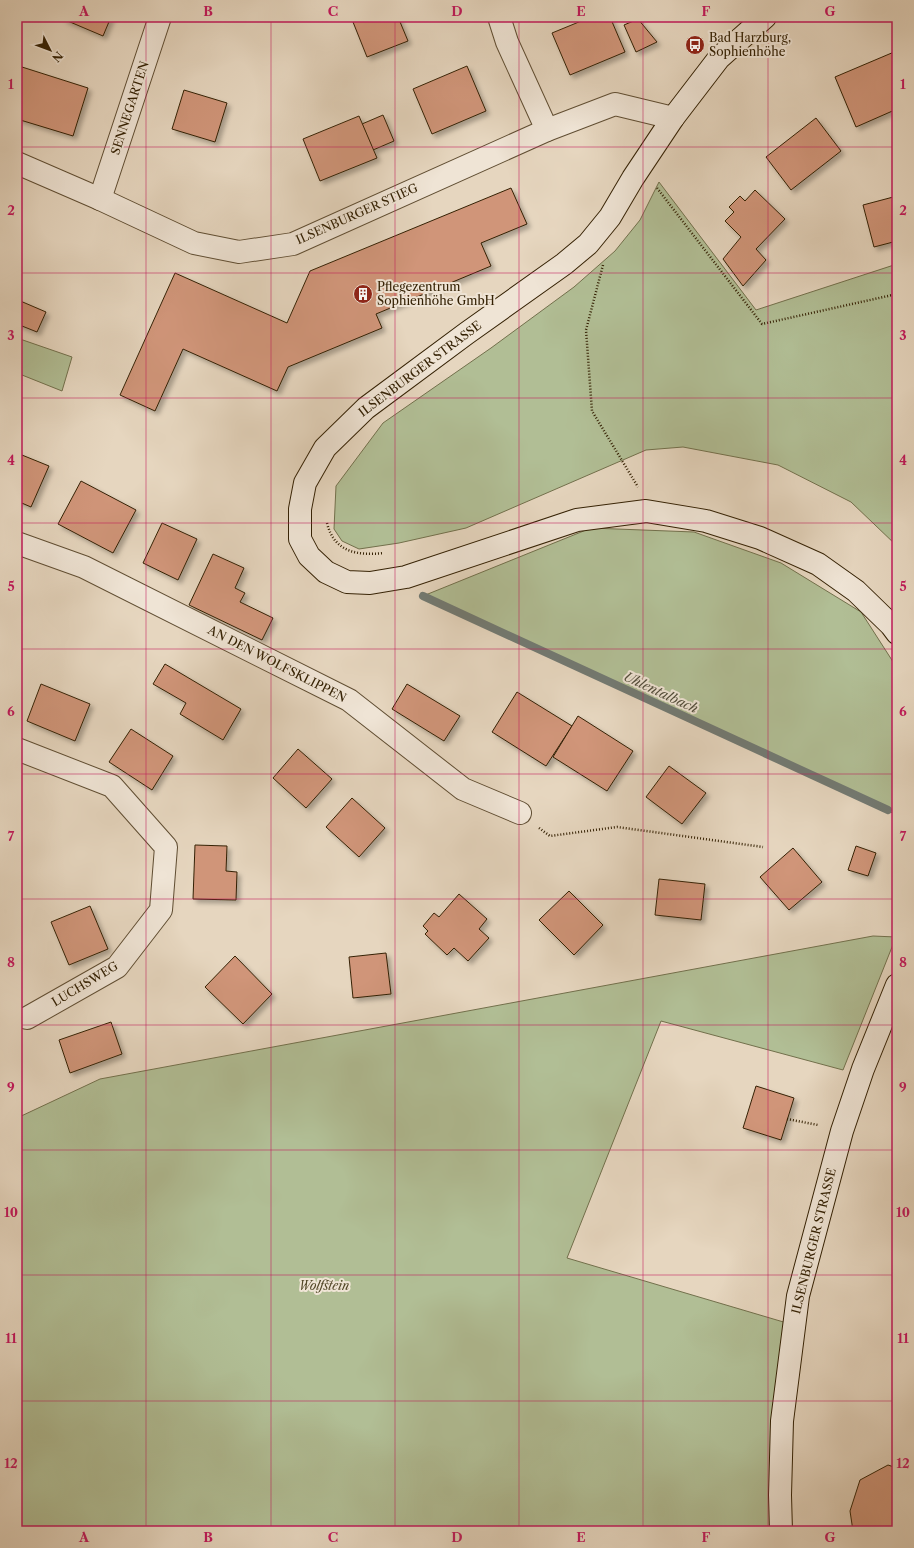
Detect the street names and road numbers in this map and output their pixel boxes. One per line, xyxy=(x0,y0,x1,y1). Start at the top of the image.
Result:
street label: SENNEGARTEN xyxy=(107,59,152,157)
street label: ILSENBURGER STIEG xyxy=(293,180,420,247)
street label: ILSENBURGER STRASSE xyxy=(355,318,484,420)
street label: AN DEN WOLFSKLIPPEN xyxy=(205,622,349,705)
street label: LUCHSWEG xyxy=(49,958,121,1009)
street label: ILSENBURGER STRASSE xyxy=(788,1166,839,1315)

